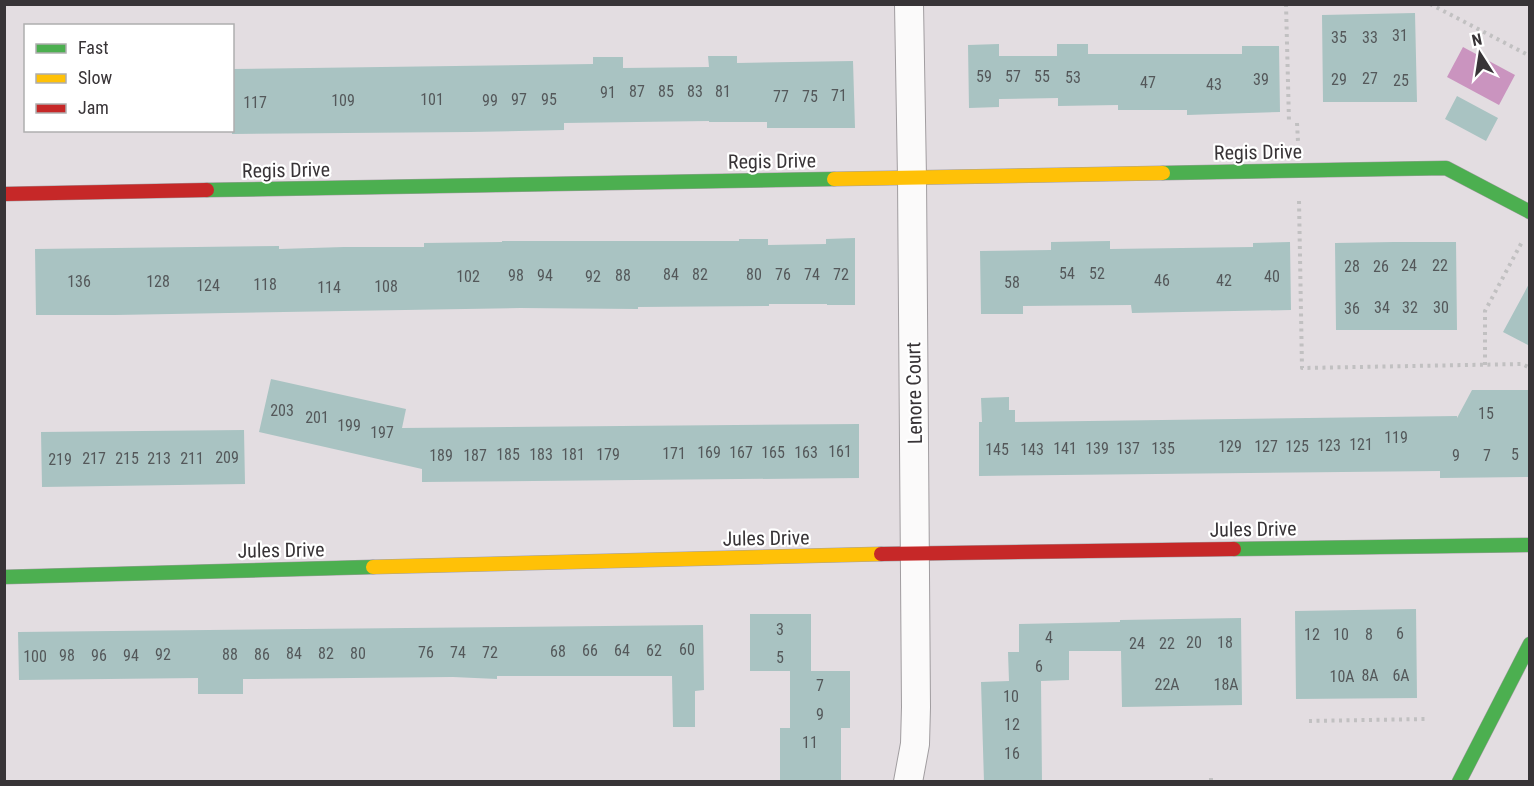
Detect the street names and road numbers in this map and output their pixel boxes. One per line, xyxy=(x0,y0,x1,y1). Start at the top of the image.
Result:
street label: Regis Drive xyxy=(1214,139,1302,165)
street label: Regis Drive xyxy=(728,148,816,174)
street label: Regis Drive xyxy=(242,157,330,183)
street label: Lenore Court xyxy=(901,342,927,444)
street label: Jules Drive xyxy=(1209,516,1297,542)
street label: Jules Drive xyxy=(722,525,810,551)
street label: Jules Drive xyxy=(237,537,325,563)

